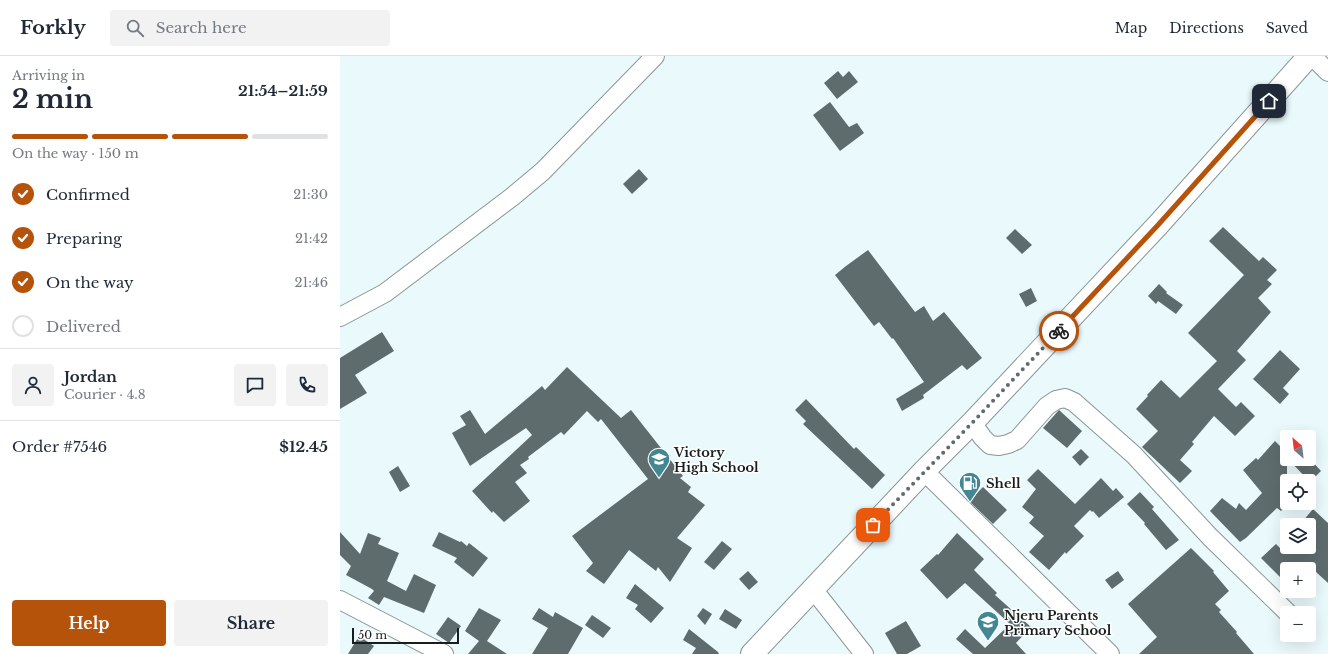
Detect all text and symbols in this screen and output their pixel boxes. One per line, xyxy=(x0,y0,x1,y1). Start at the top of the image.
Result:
search box xyxy=(110,10,390,46)
text: Forkly xyxy=(20,16,86,39)
icon: search xyxy=(124,17,146,39)
text: Search here xyxy=(156,18,247,37)
text: Map xyxy=(1115,19,1147,37)
text: Directions xyxy=(1169,19,1244,37)
text: Saved xyxy=(1266,19,1308,37)
text: Arriving in xyxy=(12,67,85,84)
text: 21:54–21:59 xyxy=(238,81,328,100)
text: 2 min xyxy=(12,83,93,115)
pin xyxy=(1252,84,1286,118)
icon: home xyxy=(1258,90,1280,112)
text: On the way · 150 m xyxy=(12,145,139,162)
icon: check xyxy=(12,183,34,205)
text: Confirmed xyxy=(46,185,130,204)
text: 21:30 xyxy=(293,186,328,203)
icon: check xyxy=(12,227,34,249)
text: Preparing xyxy=(46,229,122,248)
text: 21:42 xyxy=(295,230,328,247)
icon: check xyxy=(12,271,34,293)
text: On the way xyxy=(46,273,134,292)
text: 21:46 xyxy=(295,274,328,291)
courier xyxy=(1039,311,1079,351)
text: Delivered xyxy=(46,317,121,336)
icon: bike xyxy=(1048,320,1070,342)
button: person xyxy=(12,364,54,406)
button: chat xyxy=(234,364,276,406)
button: phone xyxy=(286,364,328,406)
text: Jordan xyxy=(64,367,117,386)
text: Courier · 4.8 xyxy=(64,386,146,403)
north arrow xyxy=(1280,430,1316,466)
map controls xyxy=(1280,430,1316,642)
text: Order #7546 xyxy=(12,437,107,456)
text: $12.45 xyxy=(279,437,328,456)
place label: Victory High School xyxy=(673,444,759,476)
school or university icon: Victory High School xyxy=(646,446,672,479)
fuel station icon: Shell xyxy=(957,470,983,503)
button: locate xyxy=(1280,474,1316,510)
place label: Shell xyxy=(986,475,1021,492)
pin xyxy=(856,508,890,542)
icon: bag xyxy=(862,514,884,536)
button: layers xyxy=(1280,518,1316,554)
button: + xyxy=(1280,562,1316,598)
button: Help xyxy=(12,600,166,646)
button: Share xyxy=(174,600,328,646)
button: − xyxy=(1280,606,1316,642)
place label: Njeru Parents Primary School xyxy=(1004,607,1112,639)
school or university icon: Njeru Parents Primary School xyxy=(975,609,1001,642)
scale bar xyxy=(352,626,459,645)
text: 50 m xyxy=(358,628,387,642)

